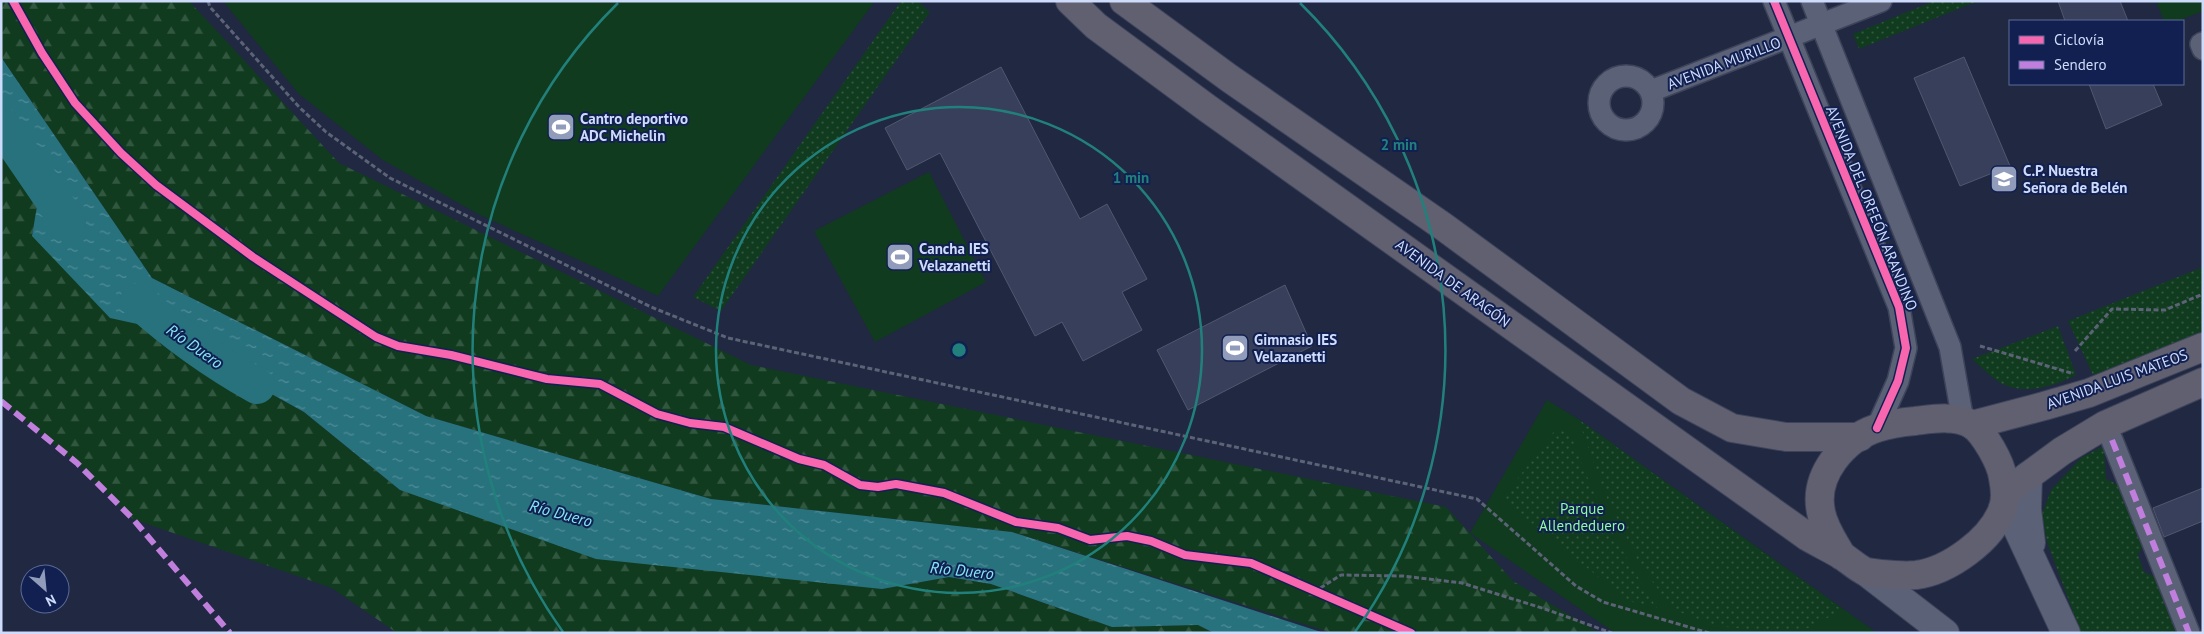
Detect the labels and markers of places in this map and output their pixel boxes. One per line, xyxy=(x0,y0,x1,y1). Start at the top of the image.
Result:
place label: Cantro deportivo ADC Michelin xyxy=(580,109,688,145)
sports icon: Cantro deportivo ADC Michelin xyxy=(546,112,576,142)
place label: C.P. Nuestra Señora de Belén xyxy=(2023,161,2128,197)
school or university icon: C.P. Nuestra Señora de Belén xyxy=(1989,164,2019,194)
place label: Cancha IES Velazanetti xyxy=(918,239,991,275)
sports icon: Cancha IES Velazanetti xyxy=(885,242,915,272)
place label: Gimnasio IES Velazanetti xyxy=(1253,330,1337,366)
sports icon: Gimnasio IES Velazanetti xyxy=(1220,333,1250,363)
centre of rings xyxy=(950,341,968,359)

